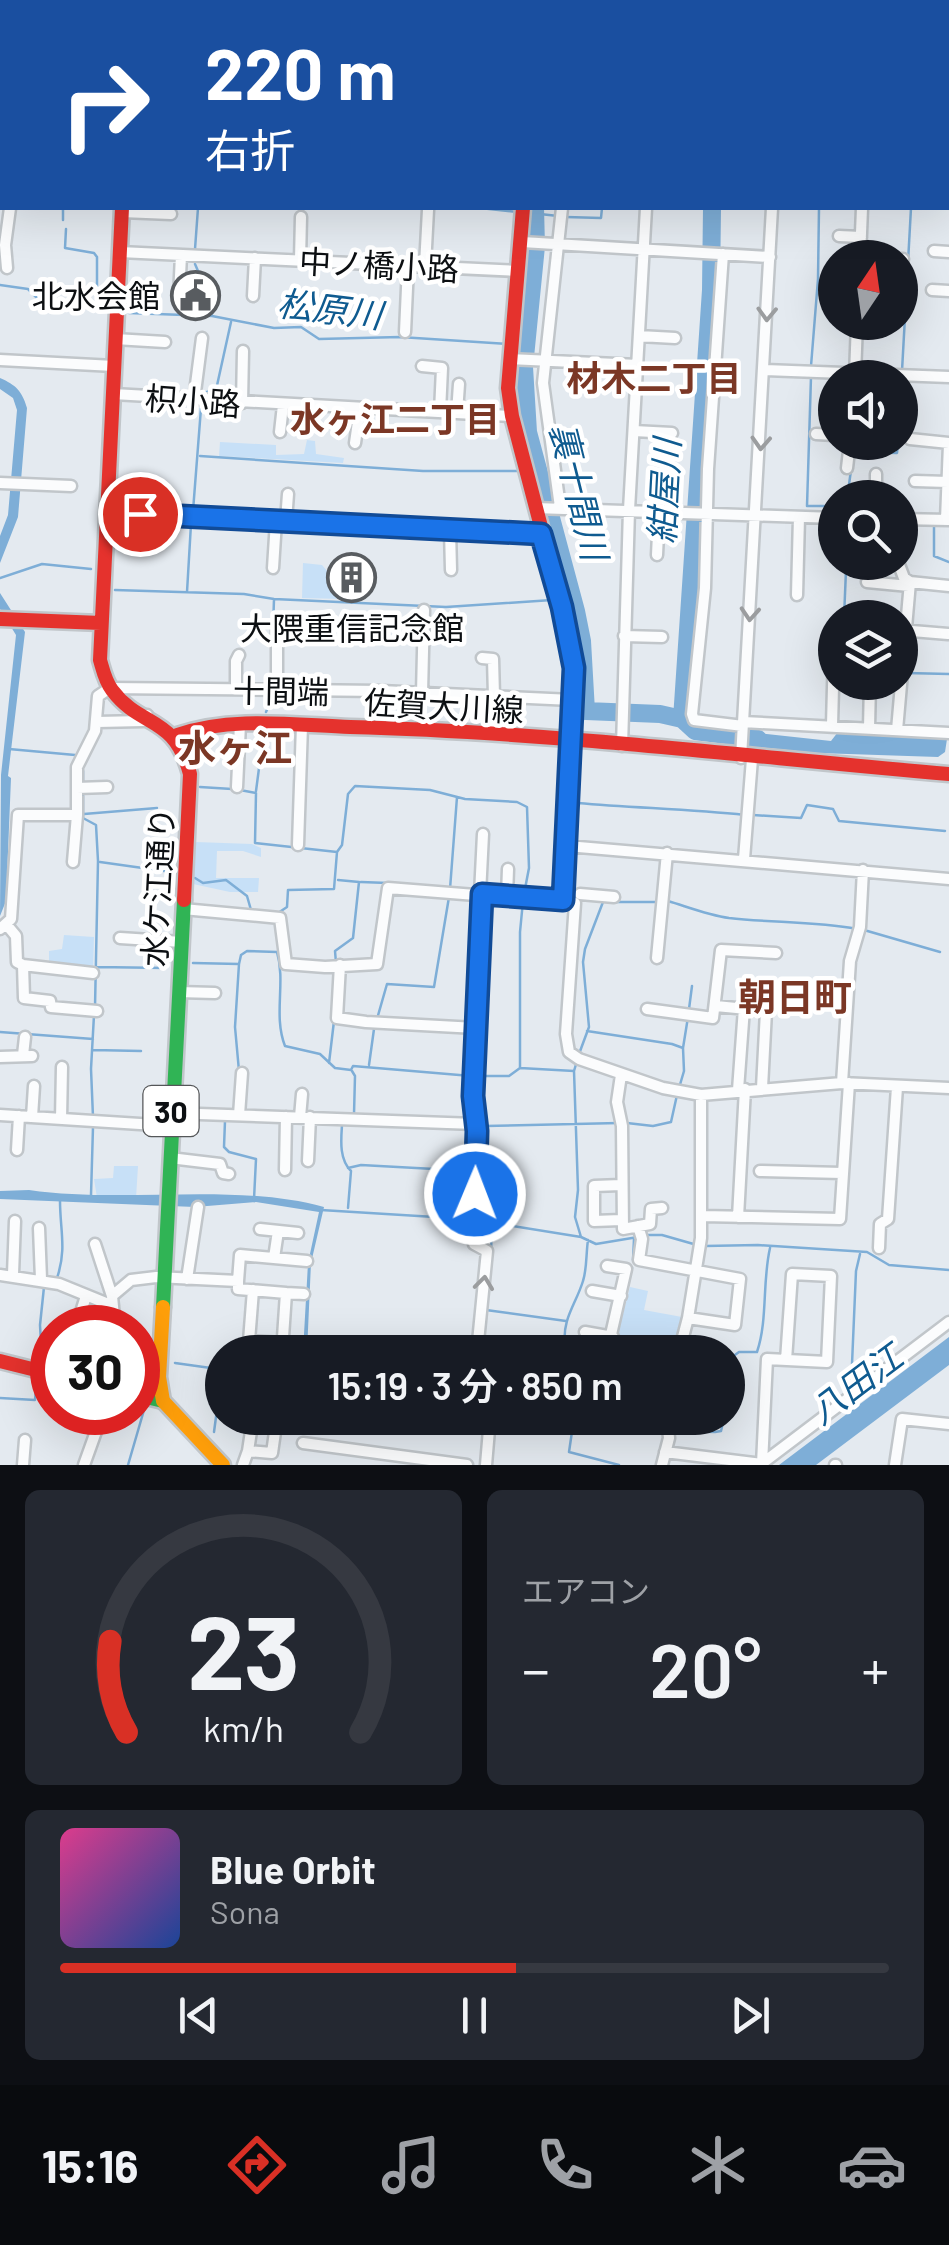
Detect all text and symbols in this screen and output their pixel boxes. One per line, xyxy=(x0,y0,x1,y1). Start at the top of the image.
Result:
text: 220 m xyxy=(205,30,396,114)
icon: right xyxy=(40,40,170,170)
text: 右折 xyxy=(205,122,295,176)
north arrow xyxy=(818,240,918,340)
map controls xyxy=(818,240,918,700)
street label: 中ノ橋小路 xyxy=(298,241,460,287)
public building icon: 北水会館 xyxy=(169,269,221,321)
place label: 北水会館 xyxy=(32,276,160,314)
water label: 松原川 xyxy=(275,281,389,336)
one-way arrow xyxy=(757,306,778,322)
district label: 材木二丁目 xyxy=(566,356,742,398)
button: sound xyxy=(818,360,918,460)
street label: 枳小路 xyxy=(144,378,242,422)
district label: 水ヶ江二丁目 xyxy=(290,397,500,439)
water label: 裏十間川 xyxy=(543,418,618,568)
water label: 紺屋川 xyxy=(639,433,687,545)
one-way arrow xyxy=(751,436,772,452)
pin xyxy=(98,472,183,557)
button: search xyxy=(818,480,918,580)
icon: arrive xyxy=(113,487,168,542)
building icon: 大隈重信記念館 xyxy=(326,551,378,603)
button: layers xyxy=(818,600,918,700)
one-way arrow xyxy=(740,606,761,622)
place label: 大隈重信記念館 xyxy=(240,608,464,646)
street label: 十間端 xyxy=(233,670,329,710)
street label: 佐賀大川線 xyxy=(363,682,525,728)
district label: 水ヶ江 xyxy=(178,724,292,770)
street label: 水ケ江通り xyxy=(134,806,180,968)
district label: 朝日町 xyxy=(738,973,852,1019)
road number: 30 xyxy=(144,1086,198,1136)
position arrow xyxy=(423,1142,527,1246)
one-way arrow xyxy=(472,1275,493,1291)
speed limit sign: 30 xyxy=(30,1305,160,1435)
water label: 八田江 xyxy=(800,1332,913,1431)
text: 15:19 · 3 分 · 850 m xyxy=(328,1362,622,1408)
text: エアコン xyxy=(522,1571,650,1609)
text: 23 xyxy=(187,1586,300,1711)
text: 20° xyxy=(649,1623,762,1713)
text: − xyxy=(522,1635,550,1701)
text: + xyxy=(861,1635,889,1701)
text: km/h xyxy=(203,1706,284,1749)
text: Blue Orbit xyxy=(210,1846,376,1892)
text: Sona xyxy=(210,1892,280,1930)
icon: previous xyxy=(171,1988,226,2043)
icon: pause xyxy=(447,1988,502,2043)
icon: next xyxy=(723,1988,778,2043)
icon: directions xyxy=(222,2130,292,2200)
icon: music xyxy=(376,2130,446,2200)
icon: phone xyxy=(530,2130,600,2200)
icon: climate xyxy=(683,2130,753,2200)
icon: car xyxy=(837,2130,907,2200)
text: 15:16 xyxy=(42,2138,139,2192)

